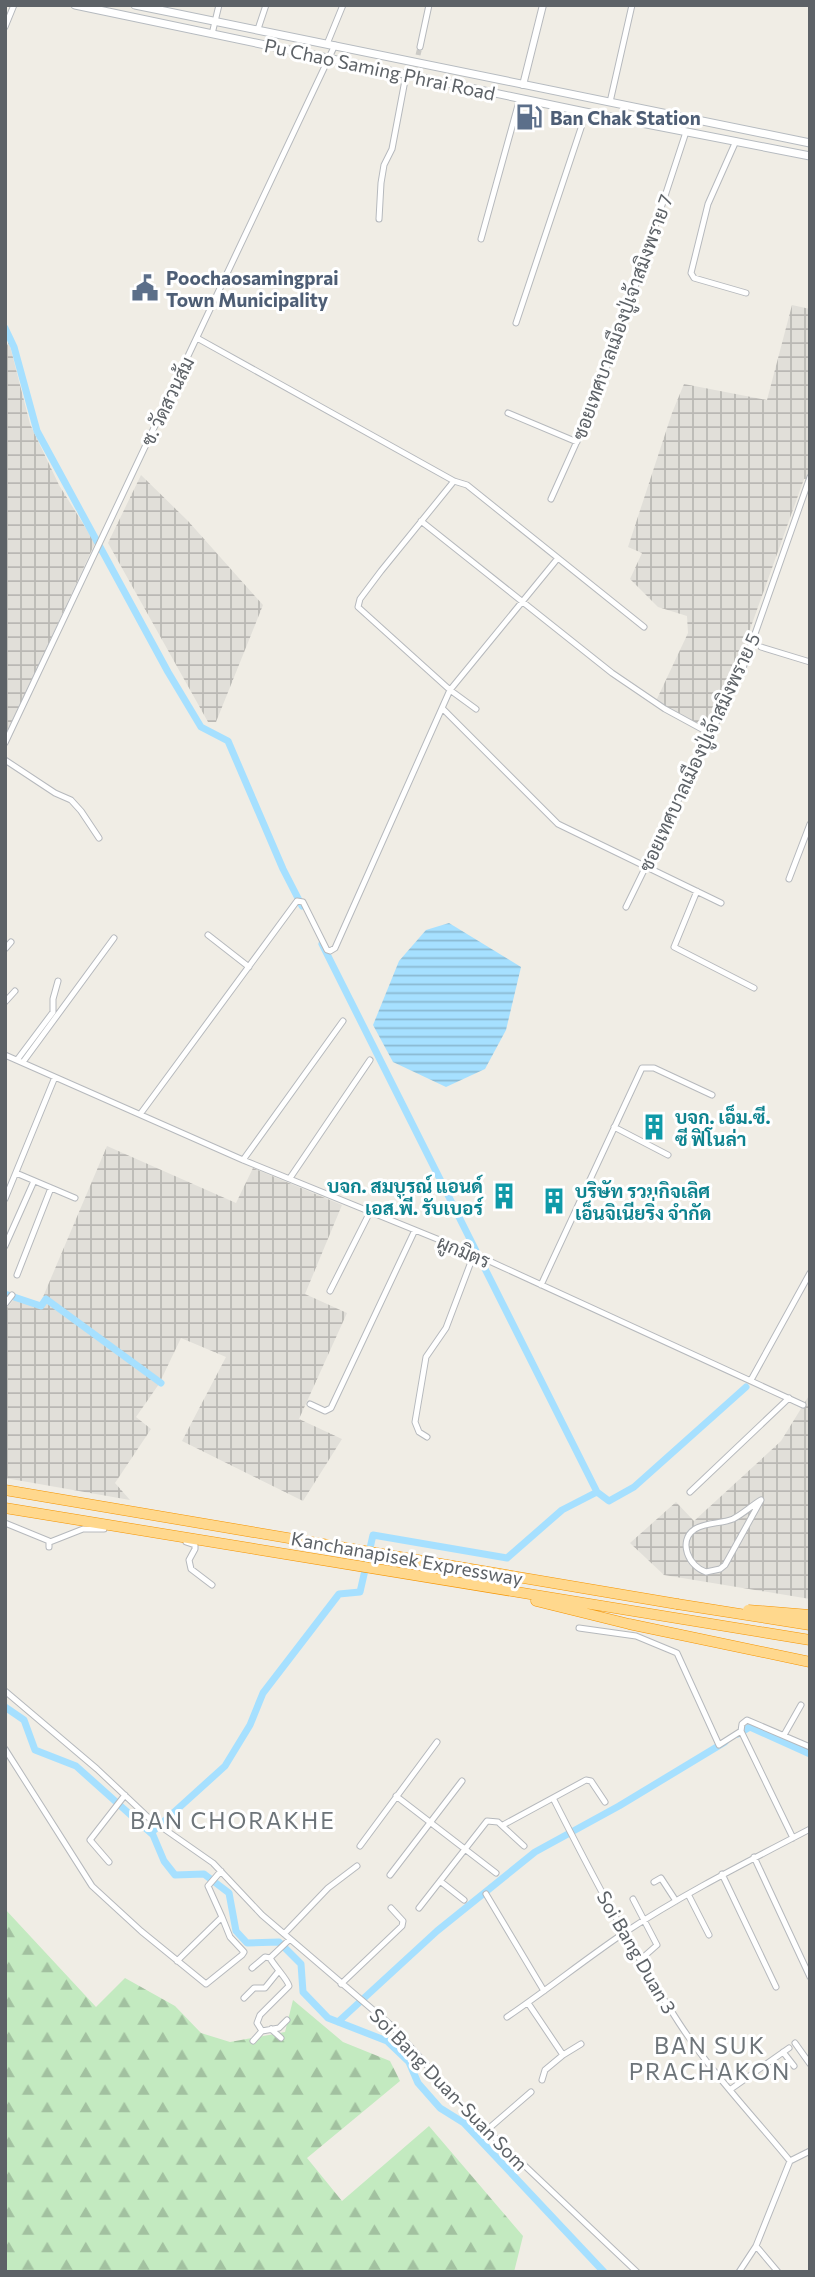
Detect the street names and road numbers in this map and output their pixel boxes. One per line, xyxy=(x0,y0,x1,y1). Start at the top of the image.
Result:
street label: Pu Chao Saming Phrai Road xyxy=(262,33,498,105)
street label: ซอยเทศบาลเมืองปู่เจ้าสมิงพราย 7 xyxy=(567,191,680,444)
street label: ซ. วัดสวนส้ม xyxy=(136,353,198,449)
street label: ซอยเทศบาลเมืองปู่เจ้าสมิงพราย 5 xyxy=(634,629,767,876)
street label: ผูกมิตร xyxy=(433,1230,494,1275)
street label: Kanchanapisek Expressway xyxy=(289,1526,525,1590)
street label: Soi Bang Duan 3 xyxy=(593,1887,681,2017)
street label: Soi Bang Duan-Suan Som xyxy=(365,2003,533,2175)

